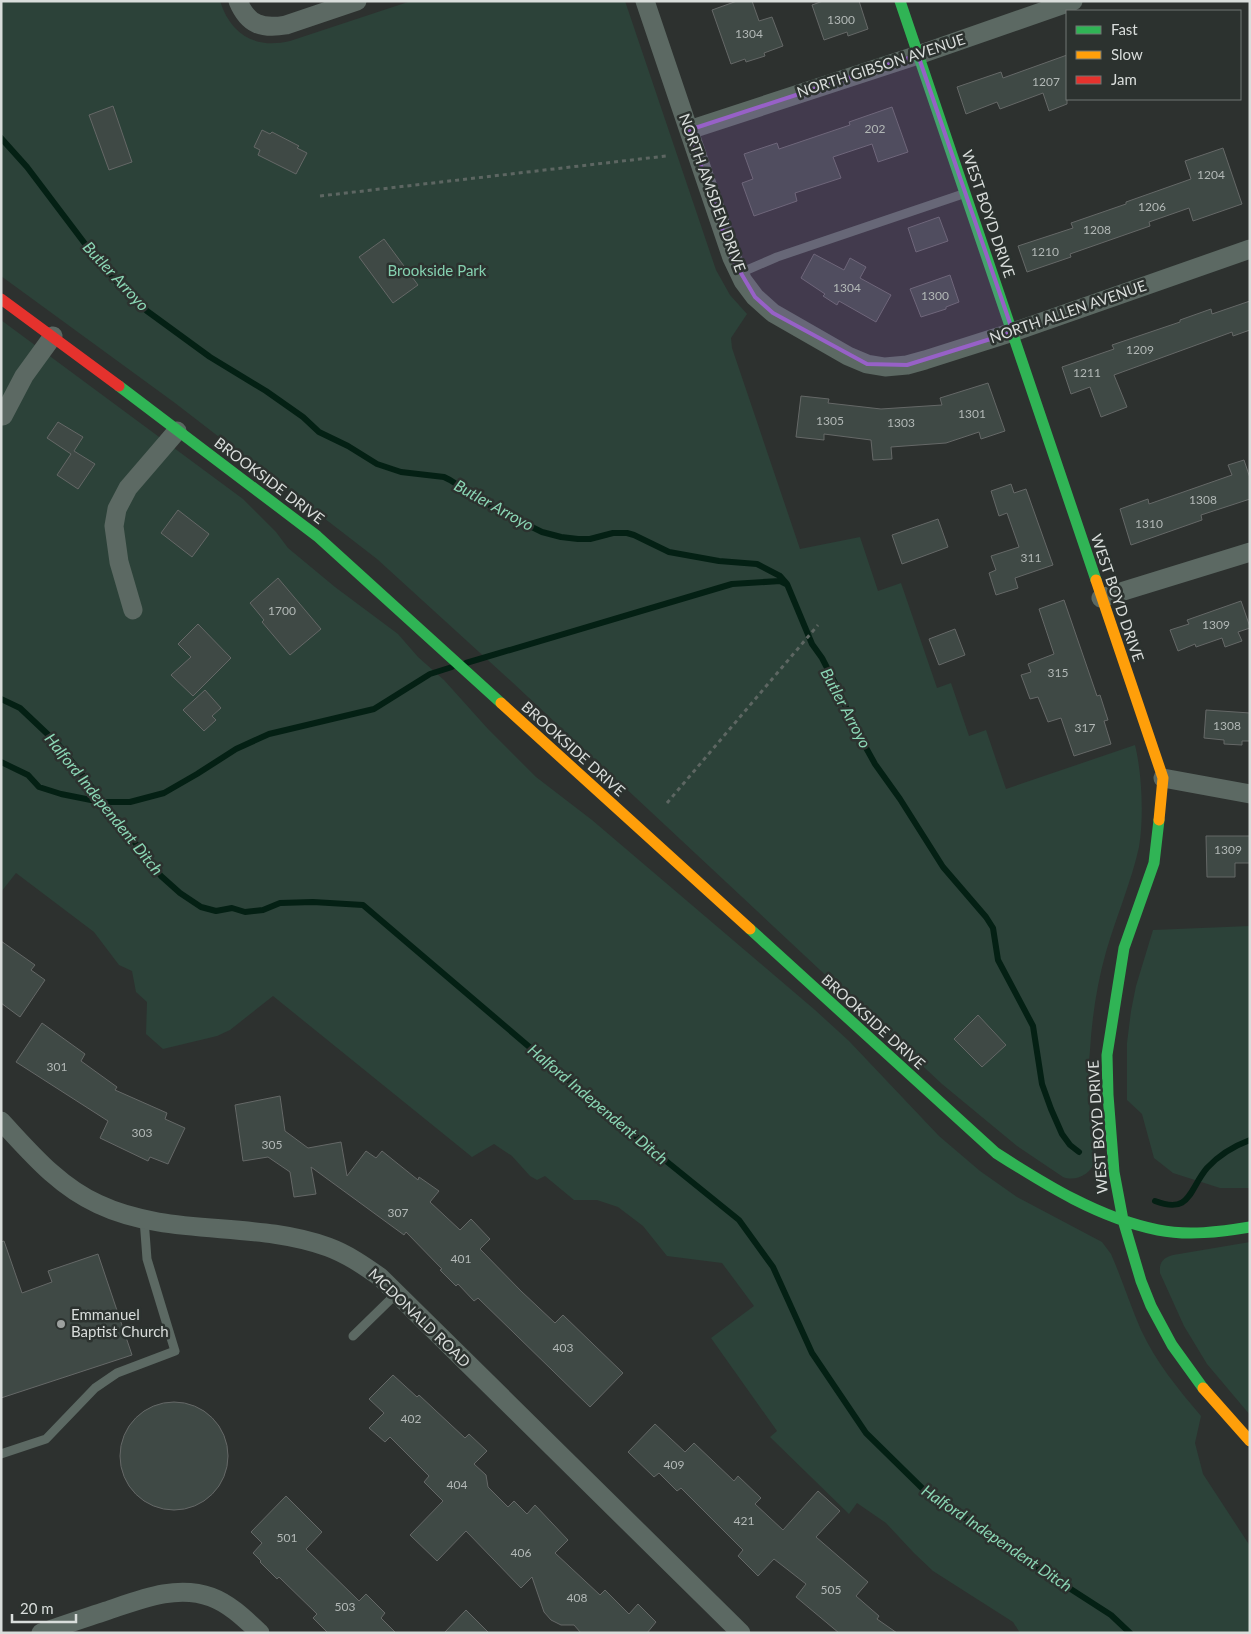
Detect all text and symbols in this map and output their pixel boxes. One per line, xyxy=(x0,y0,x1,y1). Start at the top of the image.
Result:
legend xyxy=(1066,10,1241,100)
house number: 1300 xyxy=(827,12,855,27)
text: Fast xyxy=(1111,20,1138,38)
house number: 1304 xyxy=(735,26,763,41)
street label: NORTH GIBSON AVENUE xyxy=(794,29,967,101)
text: Slow xyxy=(1111,45,1143,63)
text: Jam xyxy=(1111,70,1137,88)
house number: 1207 xyxy=(1032,74,1060,89)
street label: NORTH AMSDEN DRIVE xyxy=(676,111,750,274)
house number: 202 xyxy=(865,121,885,136)
street label: WEST BOYD DRIVE xyxy=(959,147,1019,280)
house number: 1204 xyxy=(1197,167,1225,182)
house number: 1206 xyxy=(1138,199,1166,214)
house number: 1208 xyxy=(1083,222,1111,237)
water label: Butler Arroyo xyxy=(79,237,153,314)
house number: 1210 xyxy=(1031,244,1059,259)
park label: Brookside Park xyxy=(388,261,487,279)
street label: NORTH ALLEN AVENUE xyxy=(987,276,1148,346)
house number: 1304 xyxy=(833,280,861,295)
house number: 1300 xyxy=(921,288,949,303)
house number: 1209 xyxy=(1126,342,1154,357)
house number: 1211 xyxy=(1073,365,1101,380)
house number: 1301 xyxy=(958,406,986,421)
house number: 1305 xyxy=(816,413,844,428)
house number: 1303 xyxy=(887,415,915,430)
street label: BROOKSIDE DRIVE xyxy=(211,433,328,527)
water label: Butler Arroyo xyxy=(451,475,537,534)
house number: 1308 xyxy=(1189,492,1217,507)
house number: 1310 xyxy=(1135,516,1163,531)
street label: WEST BOYD DRIVE xyxy=(1088,531,1148,664)
house number: 311 xyxy=(1021,550,1041,565)
house number: 1700 xyxy=(268,603,296,618)
house number: 1309 xyxy=(1202,617,1230,632)
water label: Butler Arroyo xyxy=(817,664,875,751)
house number: 315 xyxy=(1048,665,1068,680)
street label: BROOKSIDE DRIVE xyxy=(518,697,629,799)
house number: 1308 xyxy=(1213,718,1241,733)
house number: 317 xyxy=(1075,720,1095,735)
water label: Halford Independent Ditch xyxy=(41,729,167,878)
house number: 1309 xyxy=(1214,842,1242,857)
street label: BROOKSIDE DRIVE xyxy=(818,970,929,1072)
water label: Halford Independent Ditch xyxy=(524,1040,672,1168)
house number: 301 xyxy=(47,1059,67,1074)
street label: WEST BOYD DRIVE xyxy=(1083,1060,1111,1195)
house number: 303 xyxy=(132,1125,152,1140)
house number: 305 xyxy=(262,1137,282,1152)
house number: 307 xyxy=(388,1205,408,1220)
house number: 401 xyxy=(451,1251,471,1266)
street label: MCDONALD ROAD xyxy=(365,1264,474,1370)
place label: Emmanuel Baptist Church xyxy=(71,1305,169,1340)
marker: Emmanuel Baptist Church xyxy=(55,1318,67,1330)
house number: 403 xyxy=(553,1340,573,1355)
house number: 402 xyxy=(401,1411,421,1426)
house number: 409 xyxy=(664,1457,684,1472)
house number: 404 xyxy=(447,1477,467,1492)
water label: Halford Independent Ditch xyxy=(919,1480,1076,1595)
house number: 421 xyxy=(734,1513,754,1528)
house number: 501 xyxy=(277,1530,297,1545)
house number: 406 xyxy=(511,1545,531,1560)
house number: 505 xyxy=(821,1582,841,1597)
house number: 408 xyxy=(567,1590,587,1605)
scale bar xyxy=(12,1592,76,1624)
text: 20 m xyxy=(20,1599,54,1617)
house number: 503 xyxy=(335,1599,355,1614)

